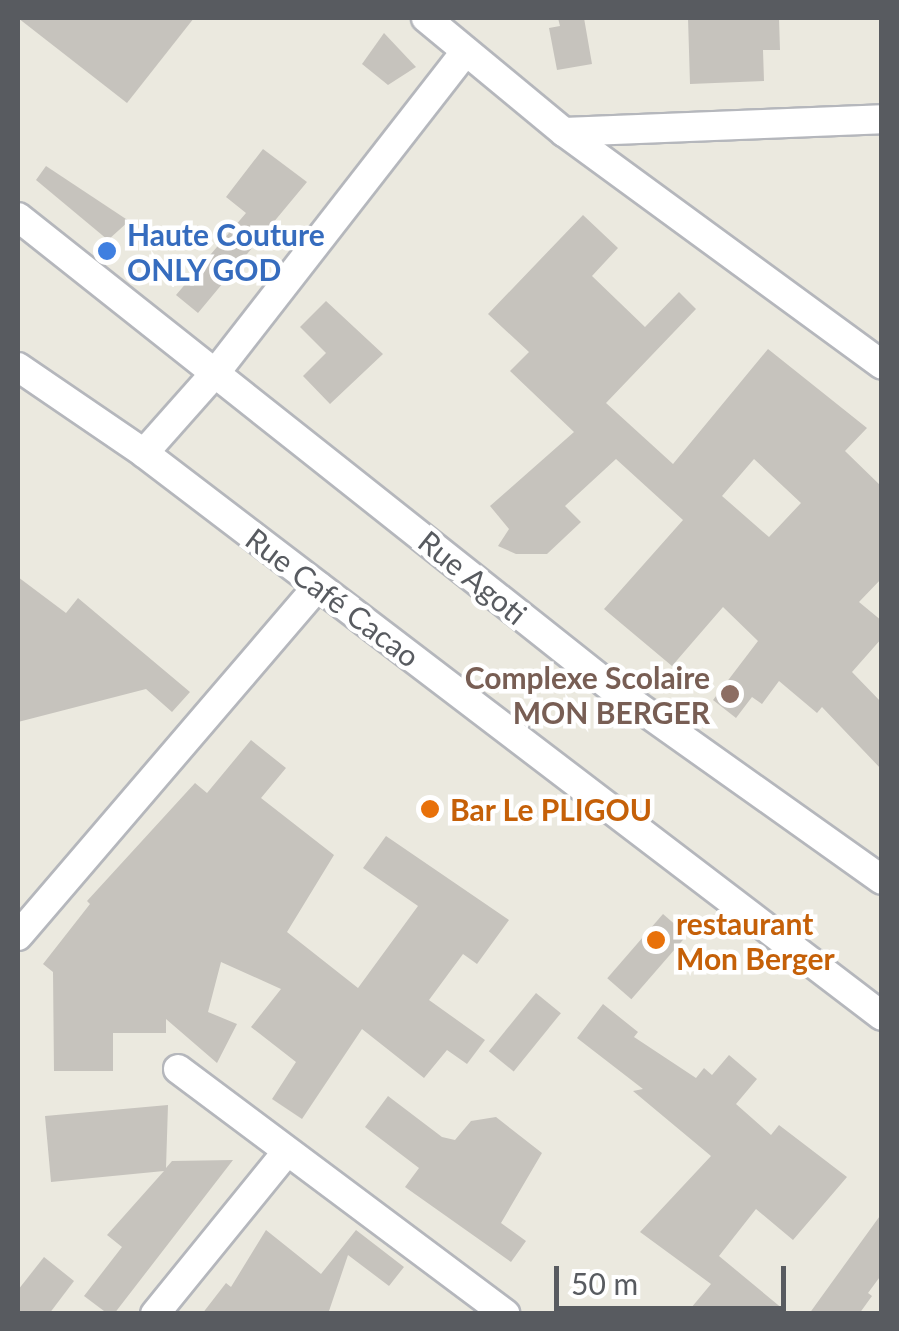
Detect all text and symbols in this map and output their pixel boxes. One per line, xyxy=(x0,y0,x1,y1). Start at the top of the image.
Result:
place label: Haute Couture ONLY GOD xyxy=(127,216,325,286)
marker: Haute Couture ONLY GOD xyxy=(96,240,118,262)
street label: Rue Café Cacao xyxy=(239,520,427,674)
street label: Rue Agoti xyxy=(411,522,535,632)
place label: Complexe Scolaire MON BERGER xyxy=(465,659,710,730)
marker: Complexe Scolaire MON BERGER xyxy=(719,683,741,705)
place label: Bar Le PLIGOU xyxy=(450,791,653,827)
marker: Bar Le PLIGOU xyxy=(419,798,441,820)
place label: restaurant Mon Berger xyxy=(676,905,835,976)
marker: restaurant Mon Berger xyxy=(645,929,667,951)
scale bar xyxy=(559,1246,792,1308)
text: 50 m xyxy=(571,1265,638,1301)

